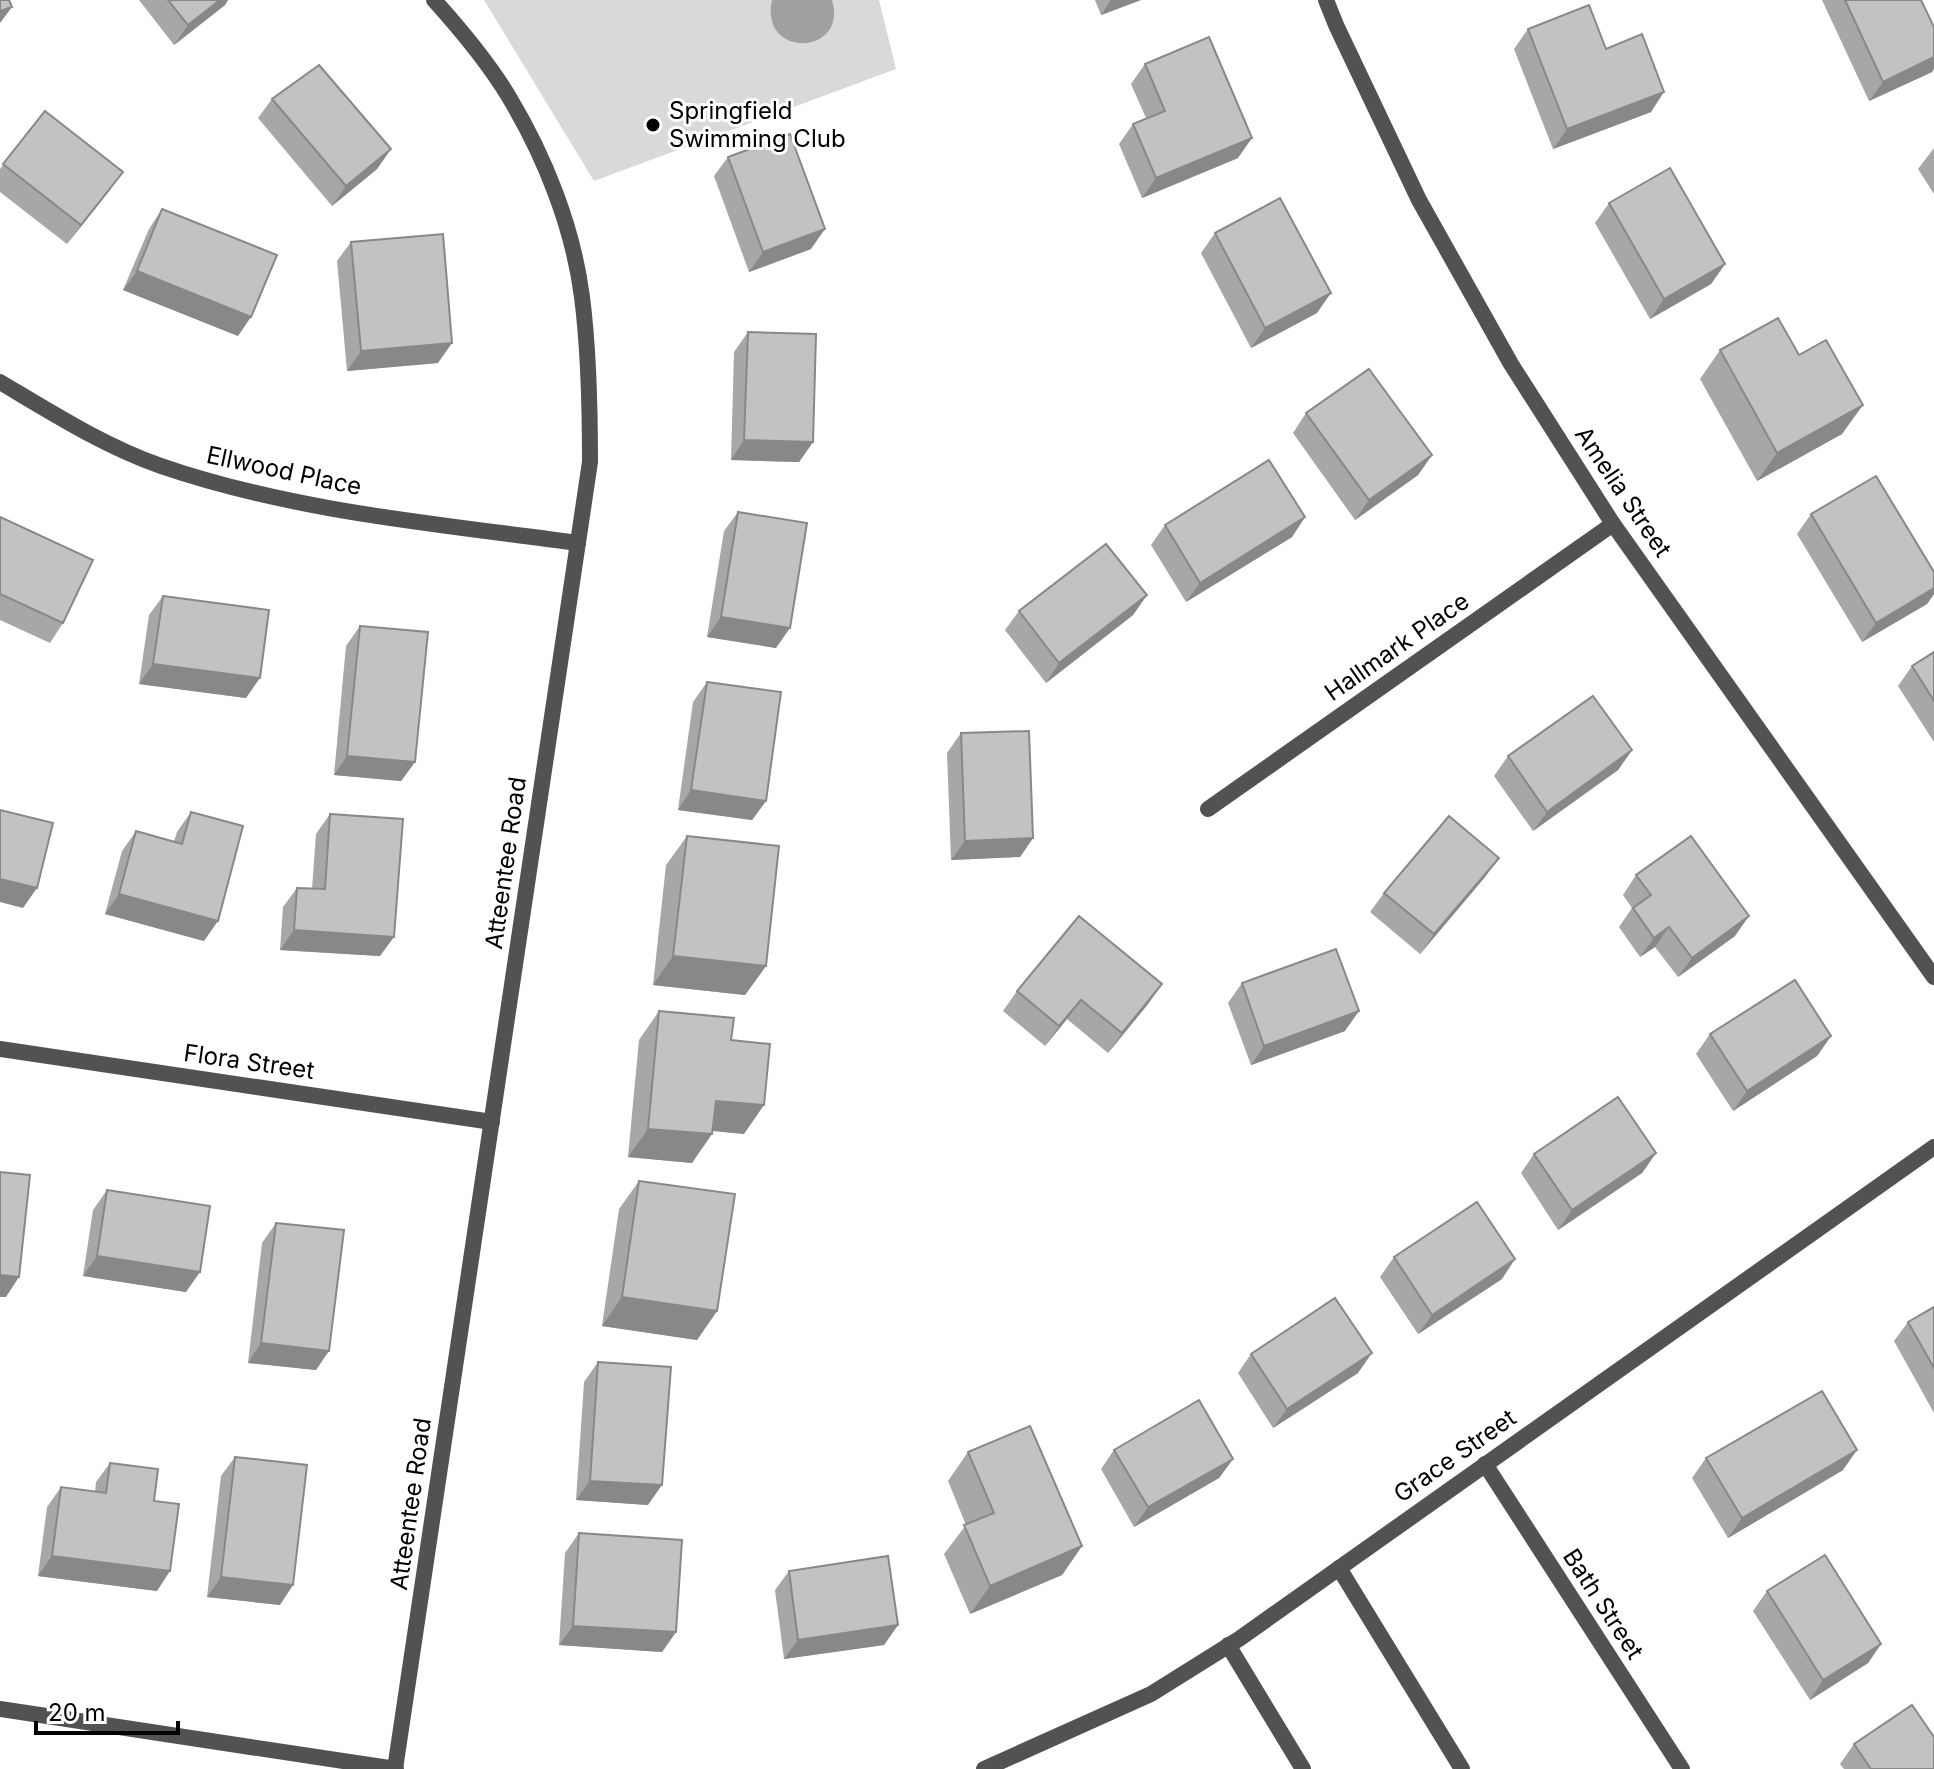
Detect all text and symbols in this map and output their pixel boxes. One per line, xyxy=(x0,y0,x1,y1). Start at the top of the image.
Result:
place label: Springfield Swimming Club xyxy=(669,96,846,153)
marker: Springfield Swimming Club xyxy=(644,116,662,134)
street label: Amelia Street xyxy=(1569,421,1678,563)
street label: Ellwood Place xyxy=(204,440,364,501)
street label: Hallmark Place xyxy=(1319,586,1474,707)
street label: Atteentee Road xyxy=(479,775,532,951)
street label: Flora Street xyxy=(182,1038,316,1085)
street label: Grace Street xyxy=(1388,1403,1522,1508)
street label: Atteentee Road xyxy=(384,1416,437,1592)
street label: Bath Street xyxy=(1557,1543,1650,1664)
scale bar xyxy=(36,1685,178,1735)
text: 20 m xyxy=(48,1698,106,1727)

